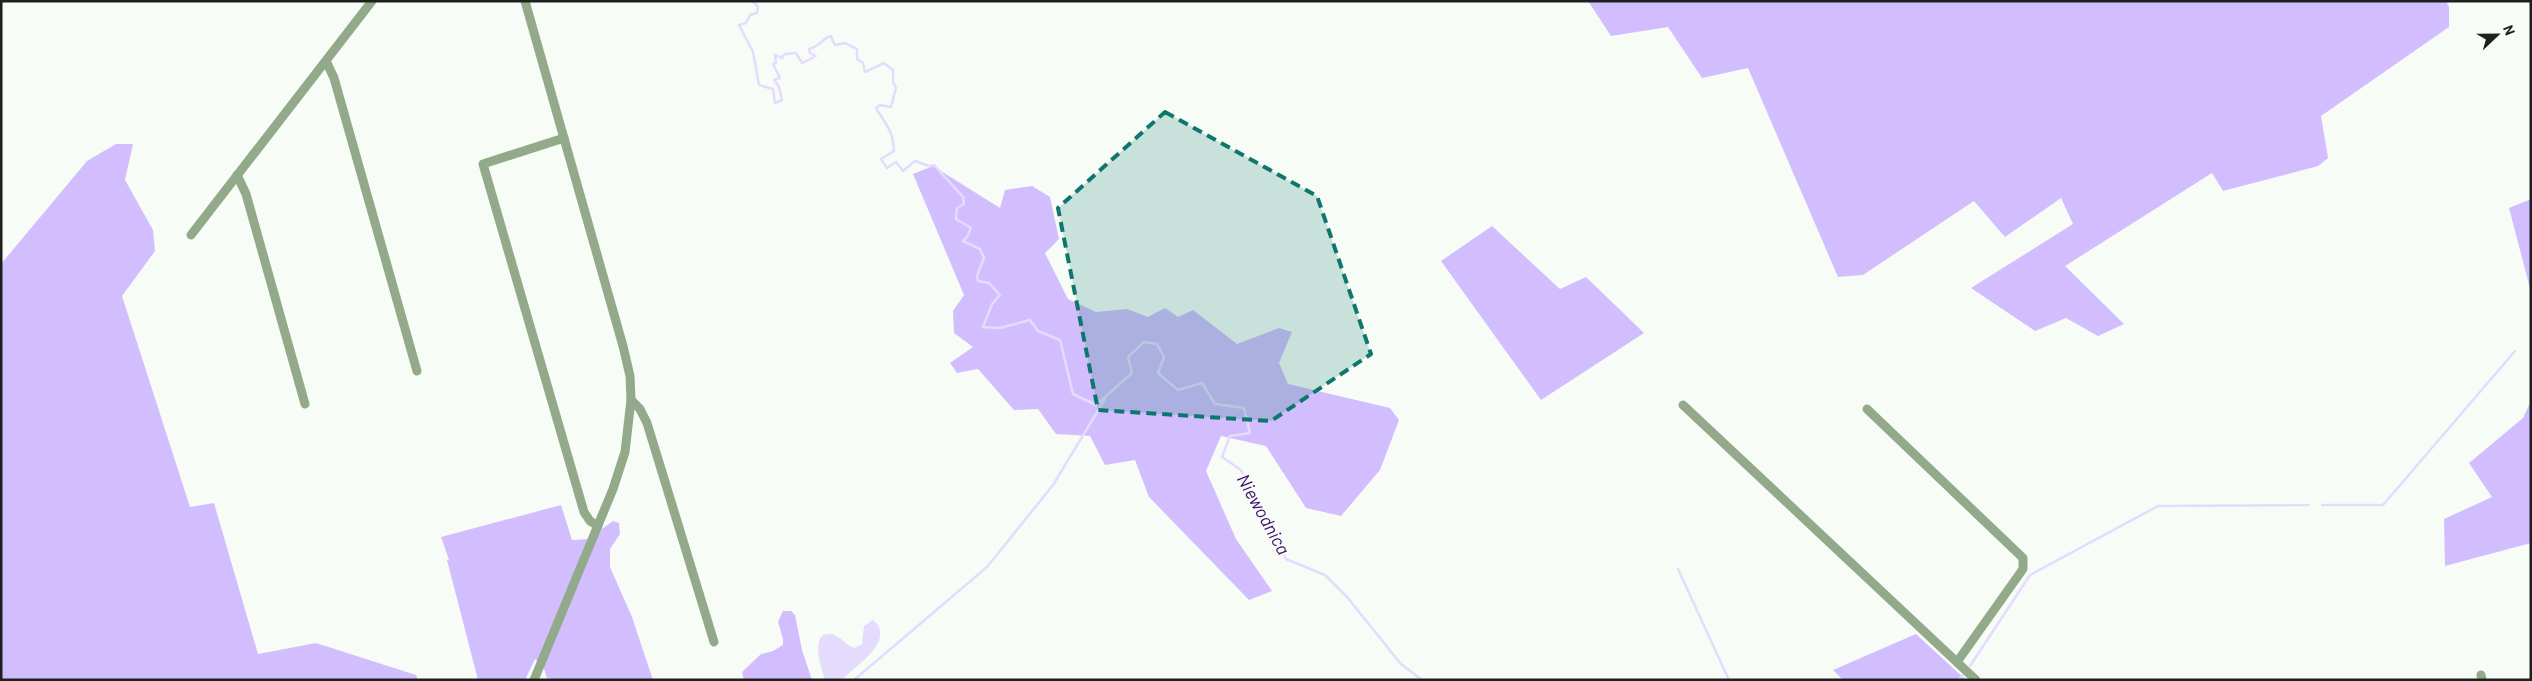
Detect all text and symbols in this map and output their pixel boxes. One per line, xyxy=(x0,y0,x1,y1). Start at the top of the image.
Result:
north arrow xyxy=(2472,10,2522,60)
text: N xyxy=(2500,22,2519,37)
water label: Niewodnica xyxy=(1233,470,1295,558)

